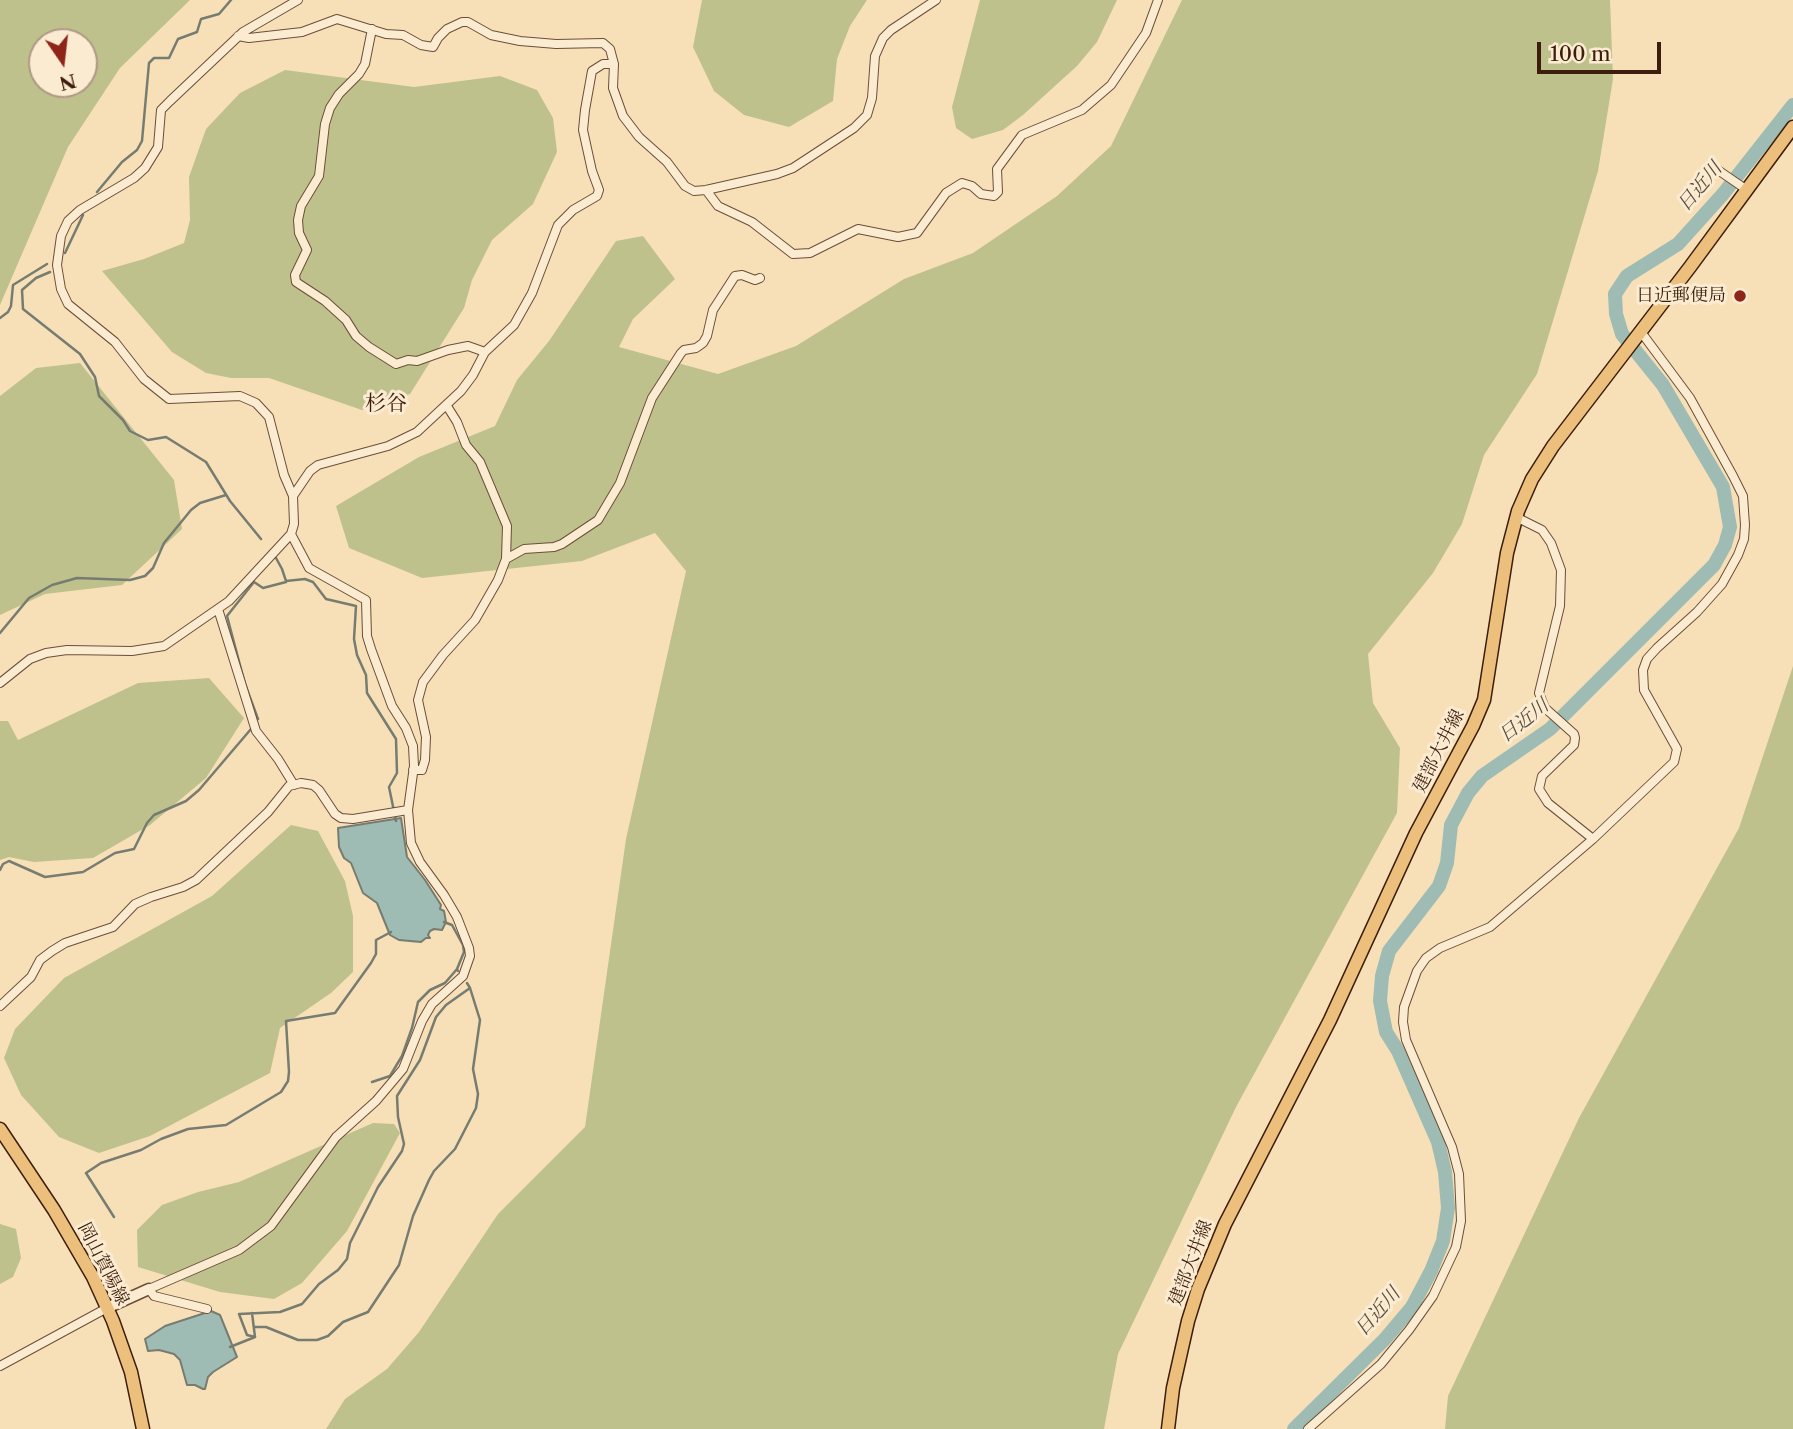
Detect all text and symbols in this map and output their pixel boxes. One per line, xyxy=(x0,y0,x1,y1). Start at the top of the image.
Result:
north arrow xyxy=(28,28,98,98)
scale bar xyxy=(1541,28,1665,72)
text: 100 m xyxy=(1550,41,1611,66)
text: N xyxy=(57,69,79,95)
water label: 日近川 xyxy=(1673,158,1727,216)
place label: 日近郵便局 xyxy=(1636,285,1726,307)
marker: 日近郵便局 xyxy=(1732,288,1748,304)
district label: 杉谷 xyxy=(365,391,407,417)
water label: 日近川 xyxy=(1495,694,1553,748)
street label: 建部大井線 xyxy=(1409,706,1469,796)
street label: 建部大井線 xyxy=(1165,1217,1217,1309)
street label: 岡山賀陽線 xyxy=(73,1219,133,1309)
water label: 日近川 xyxy=(1351,1283,1405,1341)

